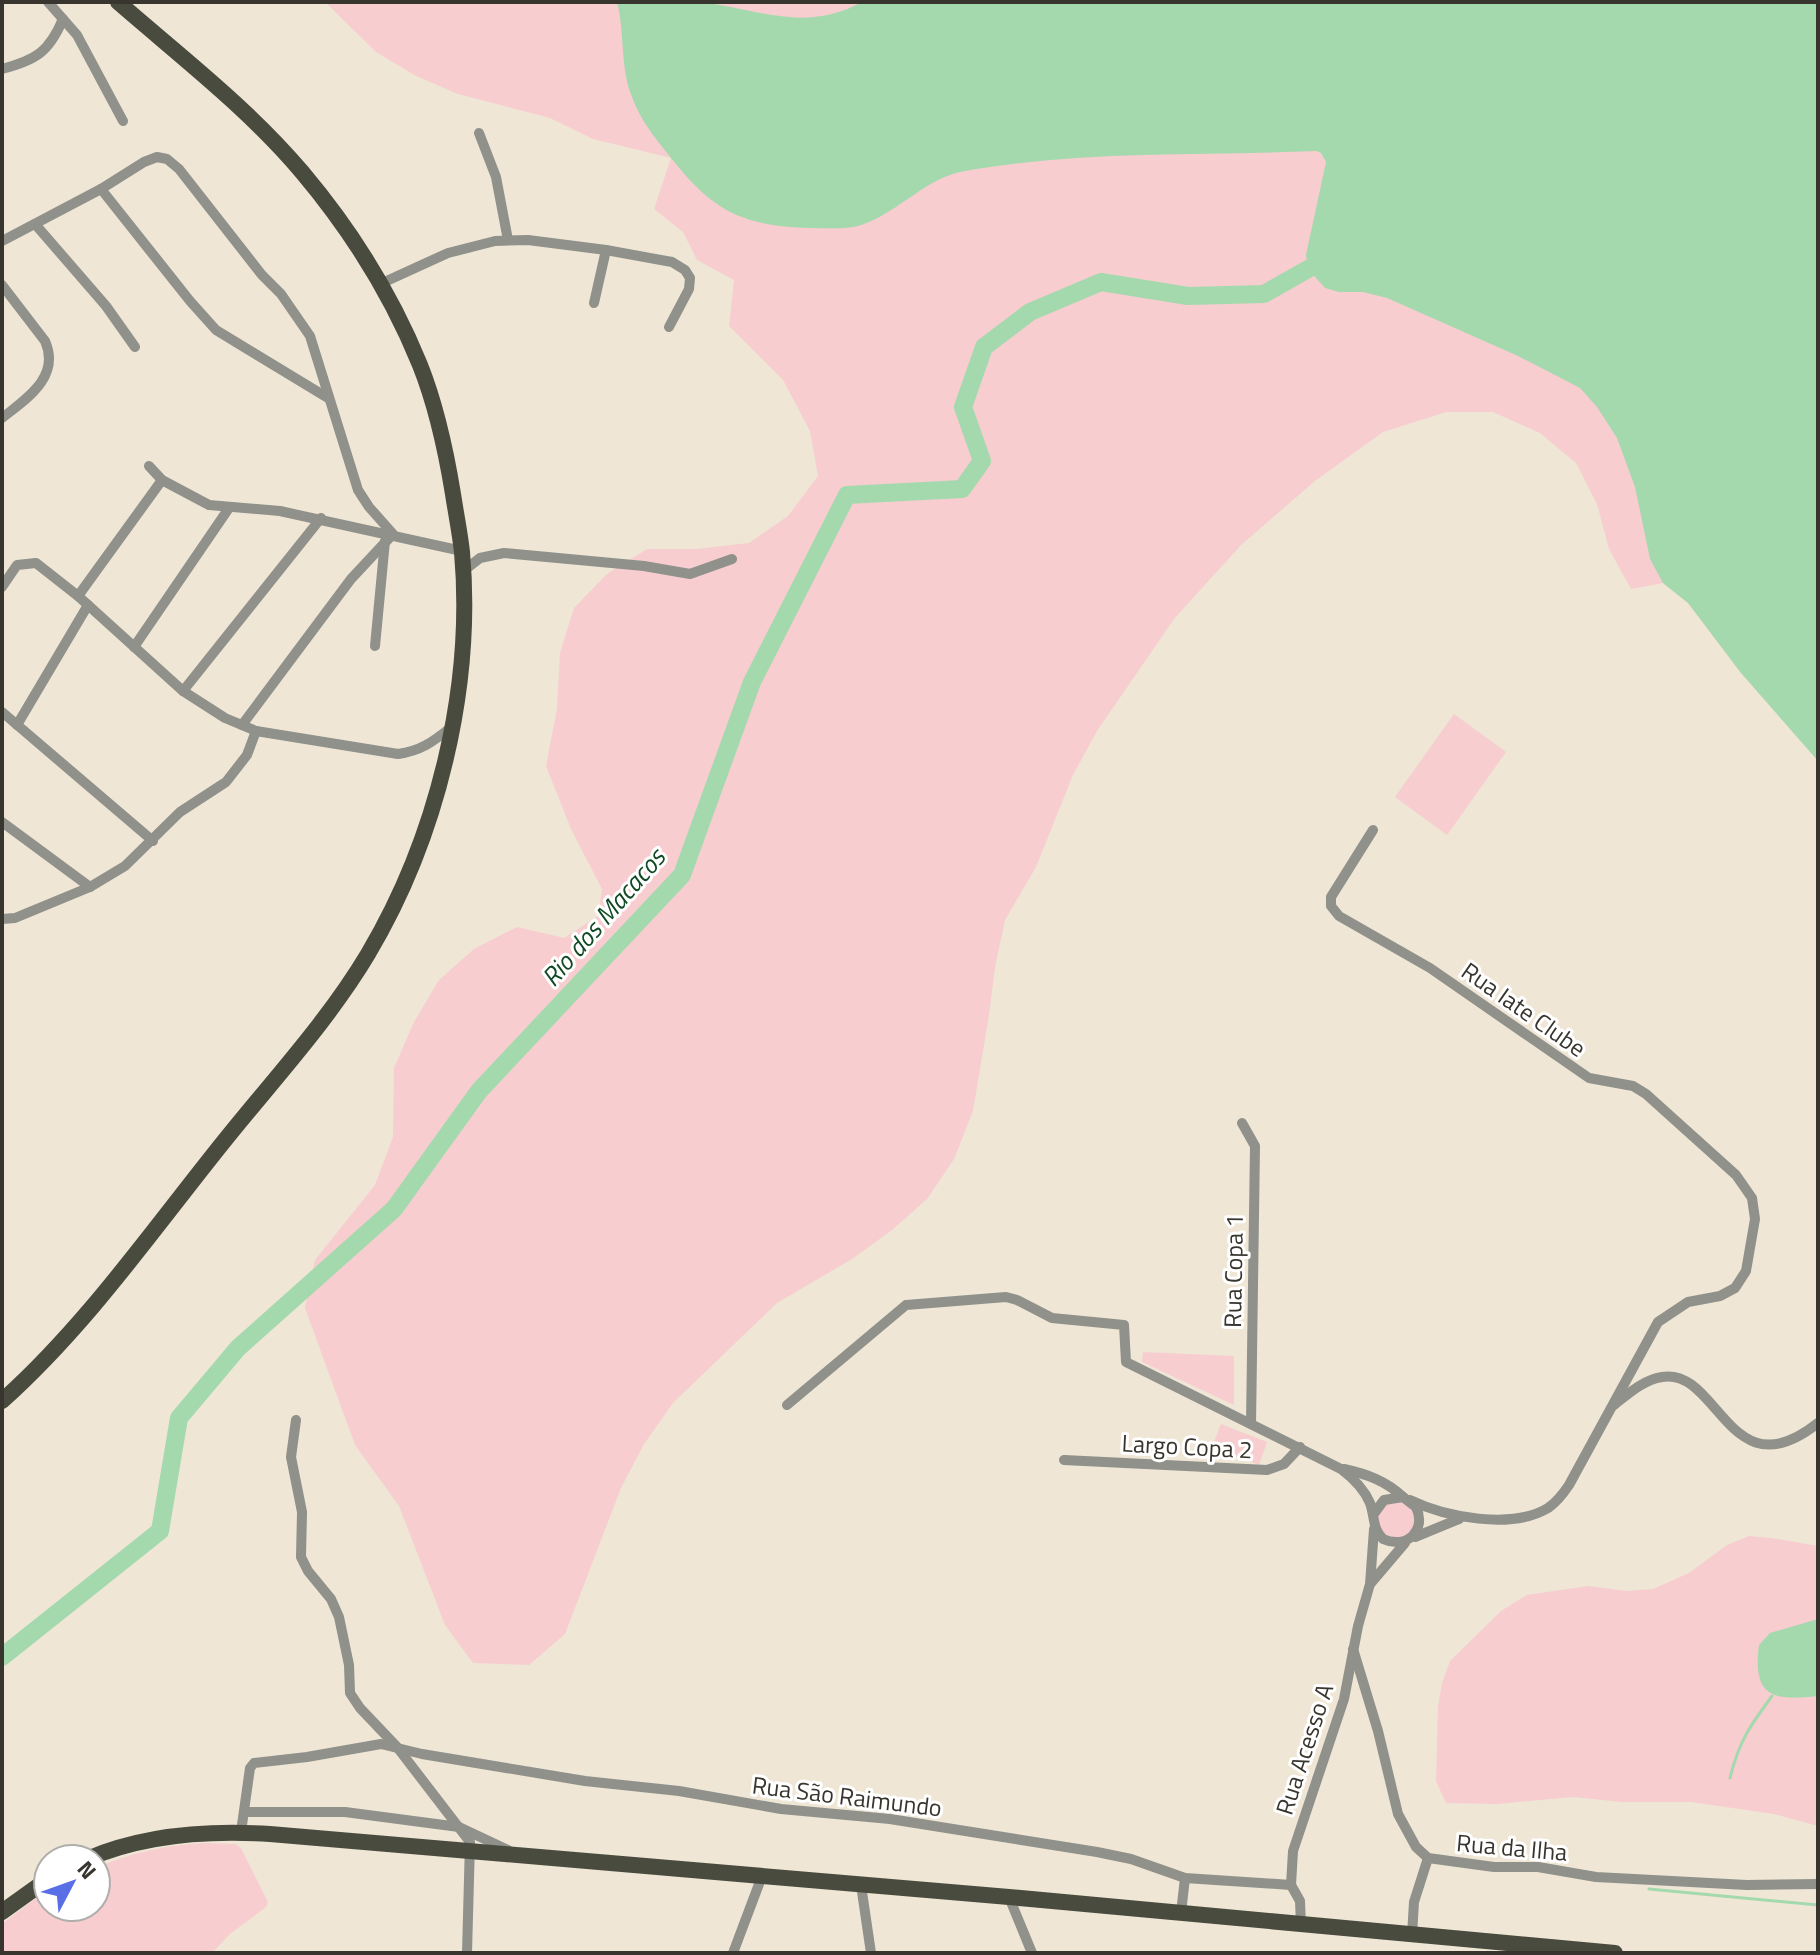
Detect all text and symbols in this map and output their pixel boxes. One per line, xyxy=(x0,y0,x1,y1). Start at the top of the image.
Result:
water label: Rio dos Macacos xyxy=(532,838,675,995)
street label: Rua Iate Clube xyxy=(1454,953,1594,1065)
street label: Rua Copa 1 xyxy=(1214,1214,1252,1328)
street label: Largo Copa 2 xyxy=(1121,1425,1253,1467)
street label: Rua Acesso A xyxy=(1266,1679,1342,1819)
street label: Rua São Raimundo xyxy=(750,1767,944,1825)
street label: Rua da Ilha xyxy=(1455,1824,1569,1870)
north arrow xyxy=(32,1843,112,1923)
text: N xyxy=(69,1853,105,1887)

